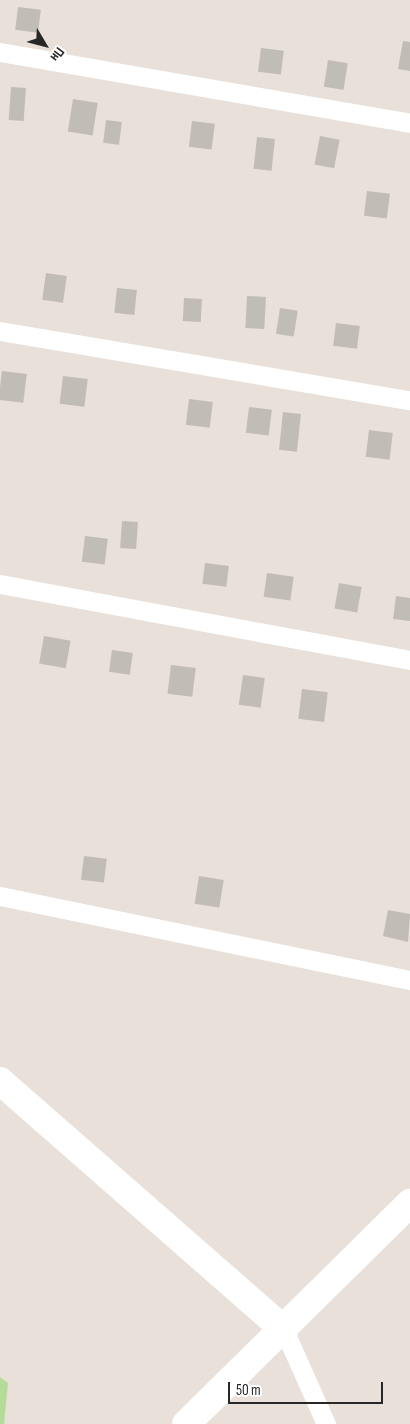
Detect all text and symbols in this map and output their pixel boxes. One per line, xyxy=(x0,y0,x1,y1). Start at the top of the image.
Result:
north arrow xyxy=(20,20,70,70)
text: Пн xyxy=(47,44,68,65)
scale bar xyxy=(230,1372,385,1404)
text: 50 m xyxy=(236,1381,261,1400)

